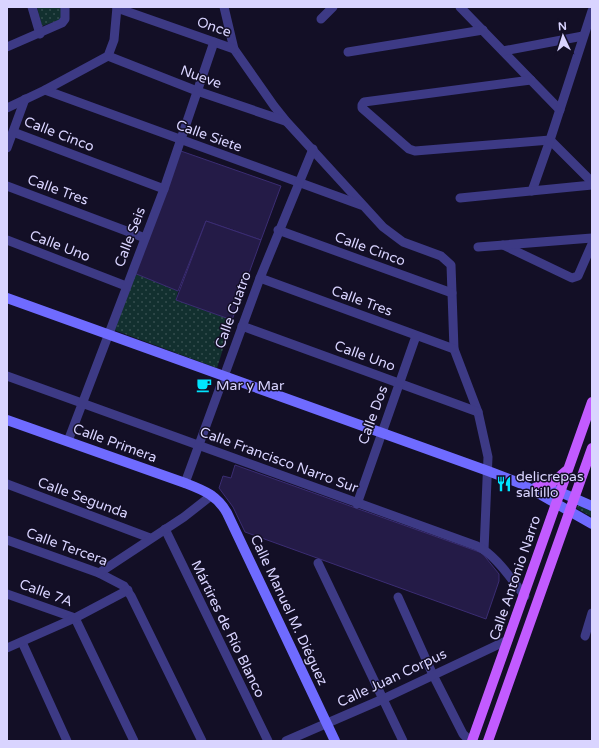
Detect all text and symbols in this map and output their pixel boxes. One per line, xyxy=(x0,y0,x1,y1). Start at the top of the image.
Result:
street label: Once xyxy=(195,13,233,41)
north arrow xyxy=(543,16,583,56)
text: N xyxy=(557,20,567,33)
street label: Nueve xyxy=(178,62,224,92)
street label: Calle Cinco xyxy=(22,113,96,155)
street label: Calle Siete xyxy=(174,116,244,156)
street label: Calle Tres xyxy=(25,171,91,209)
street label: Calle Seis xyxy=(111,204,149,269)
street label: Calle Uno xyxy=(27,227,93,265)
street label: Calle Cinco xyxy=(332,228,408,270)
street label: Calle Cuatro xyxy=(211,269,255,351)
street label: Calle Tres xyxy=(329,282,395,320)
street label: Calle Uno xyxy=(332,337,398,375)
cafe icon: Mar y Mar xyxy=(195,376,213,394)
place label: Mar y Mar xyxy=(216,377,285,394)
street label: Calle Dos xyxy=(354,383,392,447)
street label: Calle Primera xyxy=(71,420,159,466)
street label: Calle Francisco Narro Sur xyxy=(197,423,361,497)
place label: delicrepas saltillo xyxy=(516,468,584,501)
street label: Calle Segunda xyxy=(35,474,131,522)
restaurant icon: delicrepas saltillo xyxy=(495,475,513,493)
street label: Calle Antonio Narro xyxy=(486,513,544,643)
street label: Calle Tercera xyxy=(24,524,110,570)
street label: Calle Manuel M. Diéguez xyxy=(247,532,331,688)
street label: Mártires de Río Blanco xyxy=(187,558,269,700)
street label: Calle 7A xyxy=(17,576,75,610)
street label: Calle Juan Corpus xyxy=(335,645,450,711)

